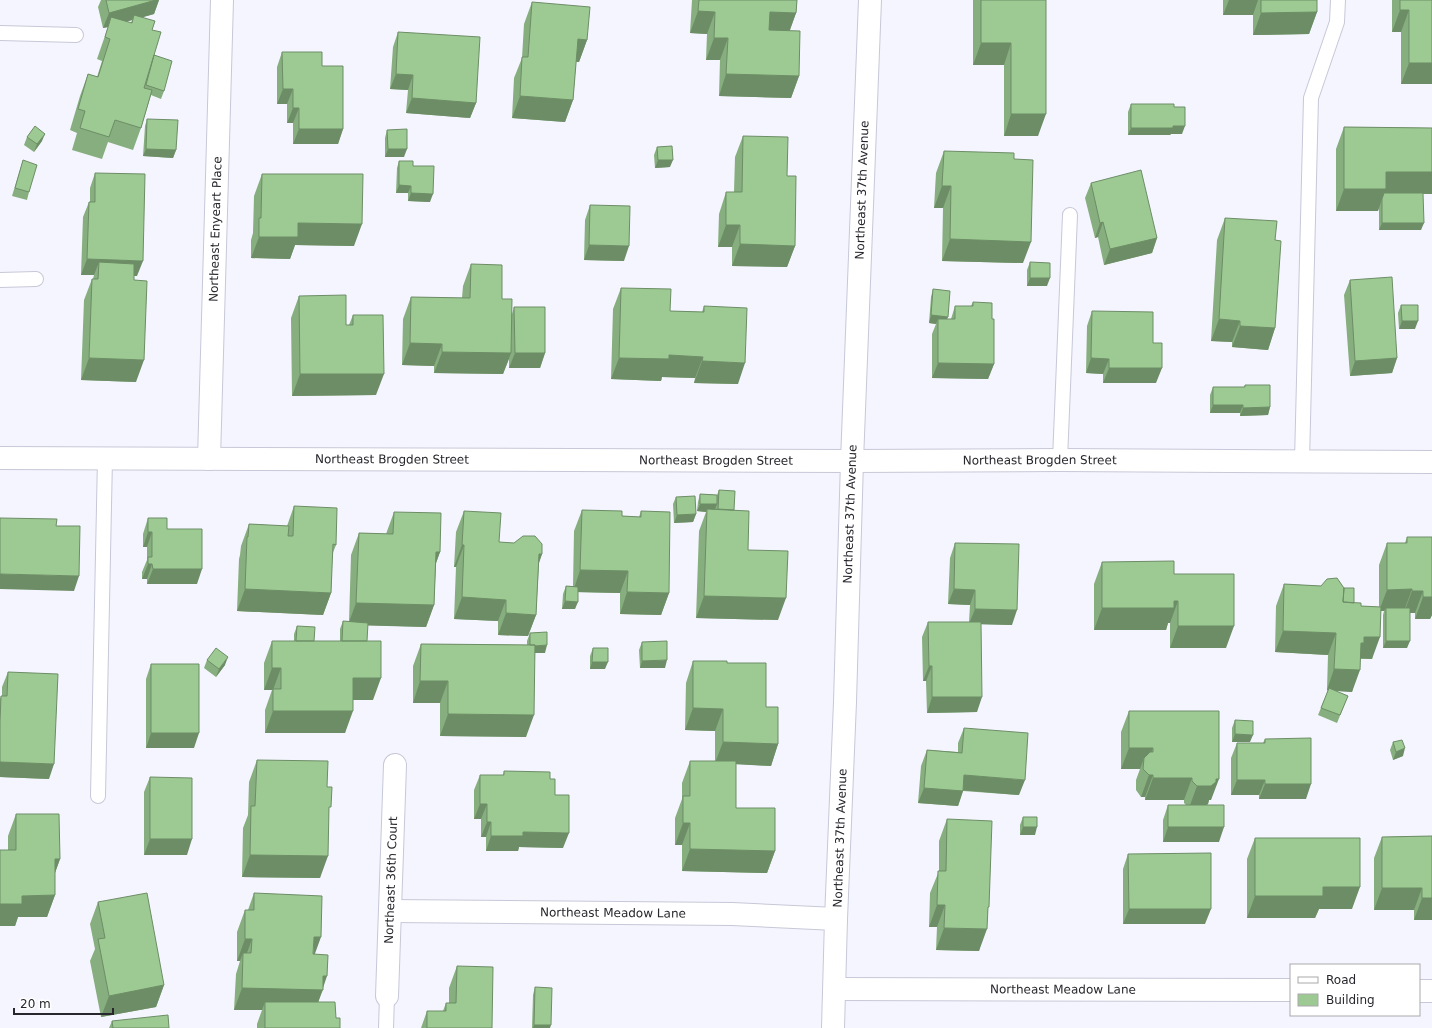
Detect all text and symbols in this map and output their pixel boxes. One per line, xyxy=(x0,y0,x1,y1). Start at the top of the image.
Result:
street label: Northeast 37th Avenue xyxy=(853,120,871,260)
street label: Northeast Enyeart Place xyxy=(206,156,225,302)
street label: Northeast 37th Avenue xyxy=(841,444,859,584)
street label: Northeast Brogden Street xyxy=(315,452,469,467)
street label: Northeast Brogden Street xyxy=(639,453,793,468)
street label: Northeast Brogden Street xyxy=(963,453,1117,467)
street label: Northeast 37th Avenue xyxy=(831,768,849,908)
street label: Northeast 36th Court xyxy=(382,816,400,944)
street label: Northeast Meadow Lane xyxy=(540,905,686,921)
legend xyxy=(1290,964,1420,1016)
text: Road xyxy=(1326,973,1356,987)
street label: Northeast Meadow Lane xyxy=(990,982,1136,997)
scale bar xyxy=(14,990,113,1016)
text: Building xyxy=(1326,993,1375,1007)
text: 20 m xyxy=(20,997,51,1011)

